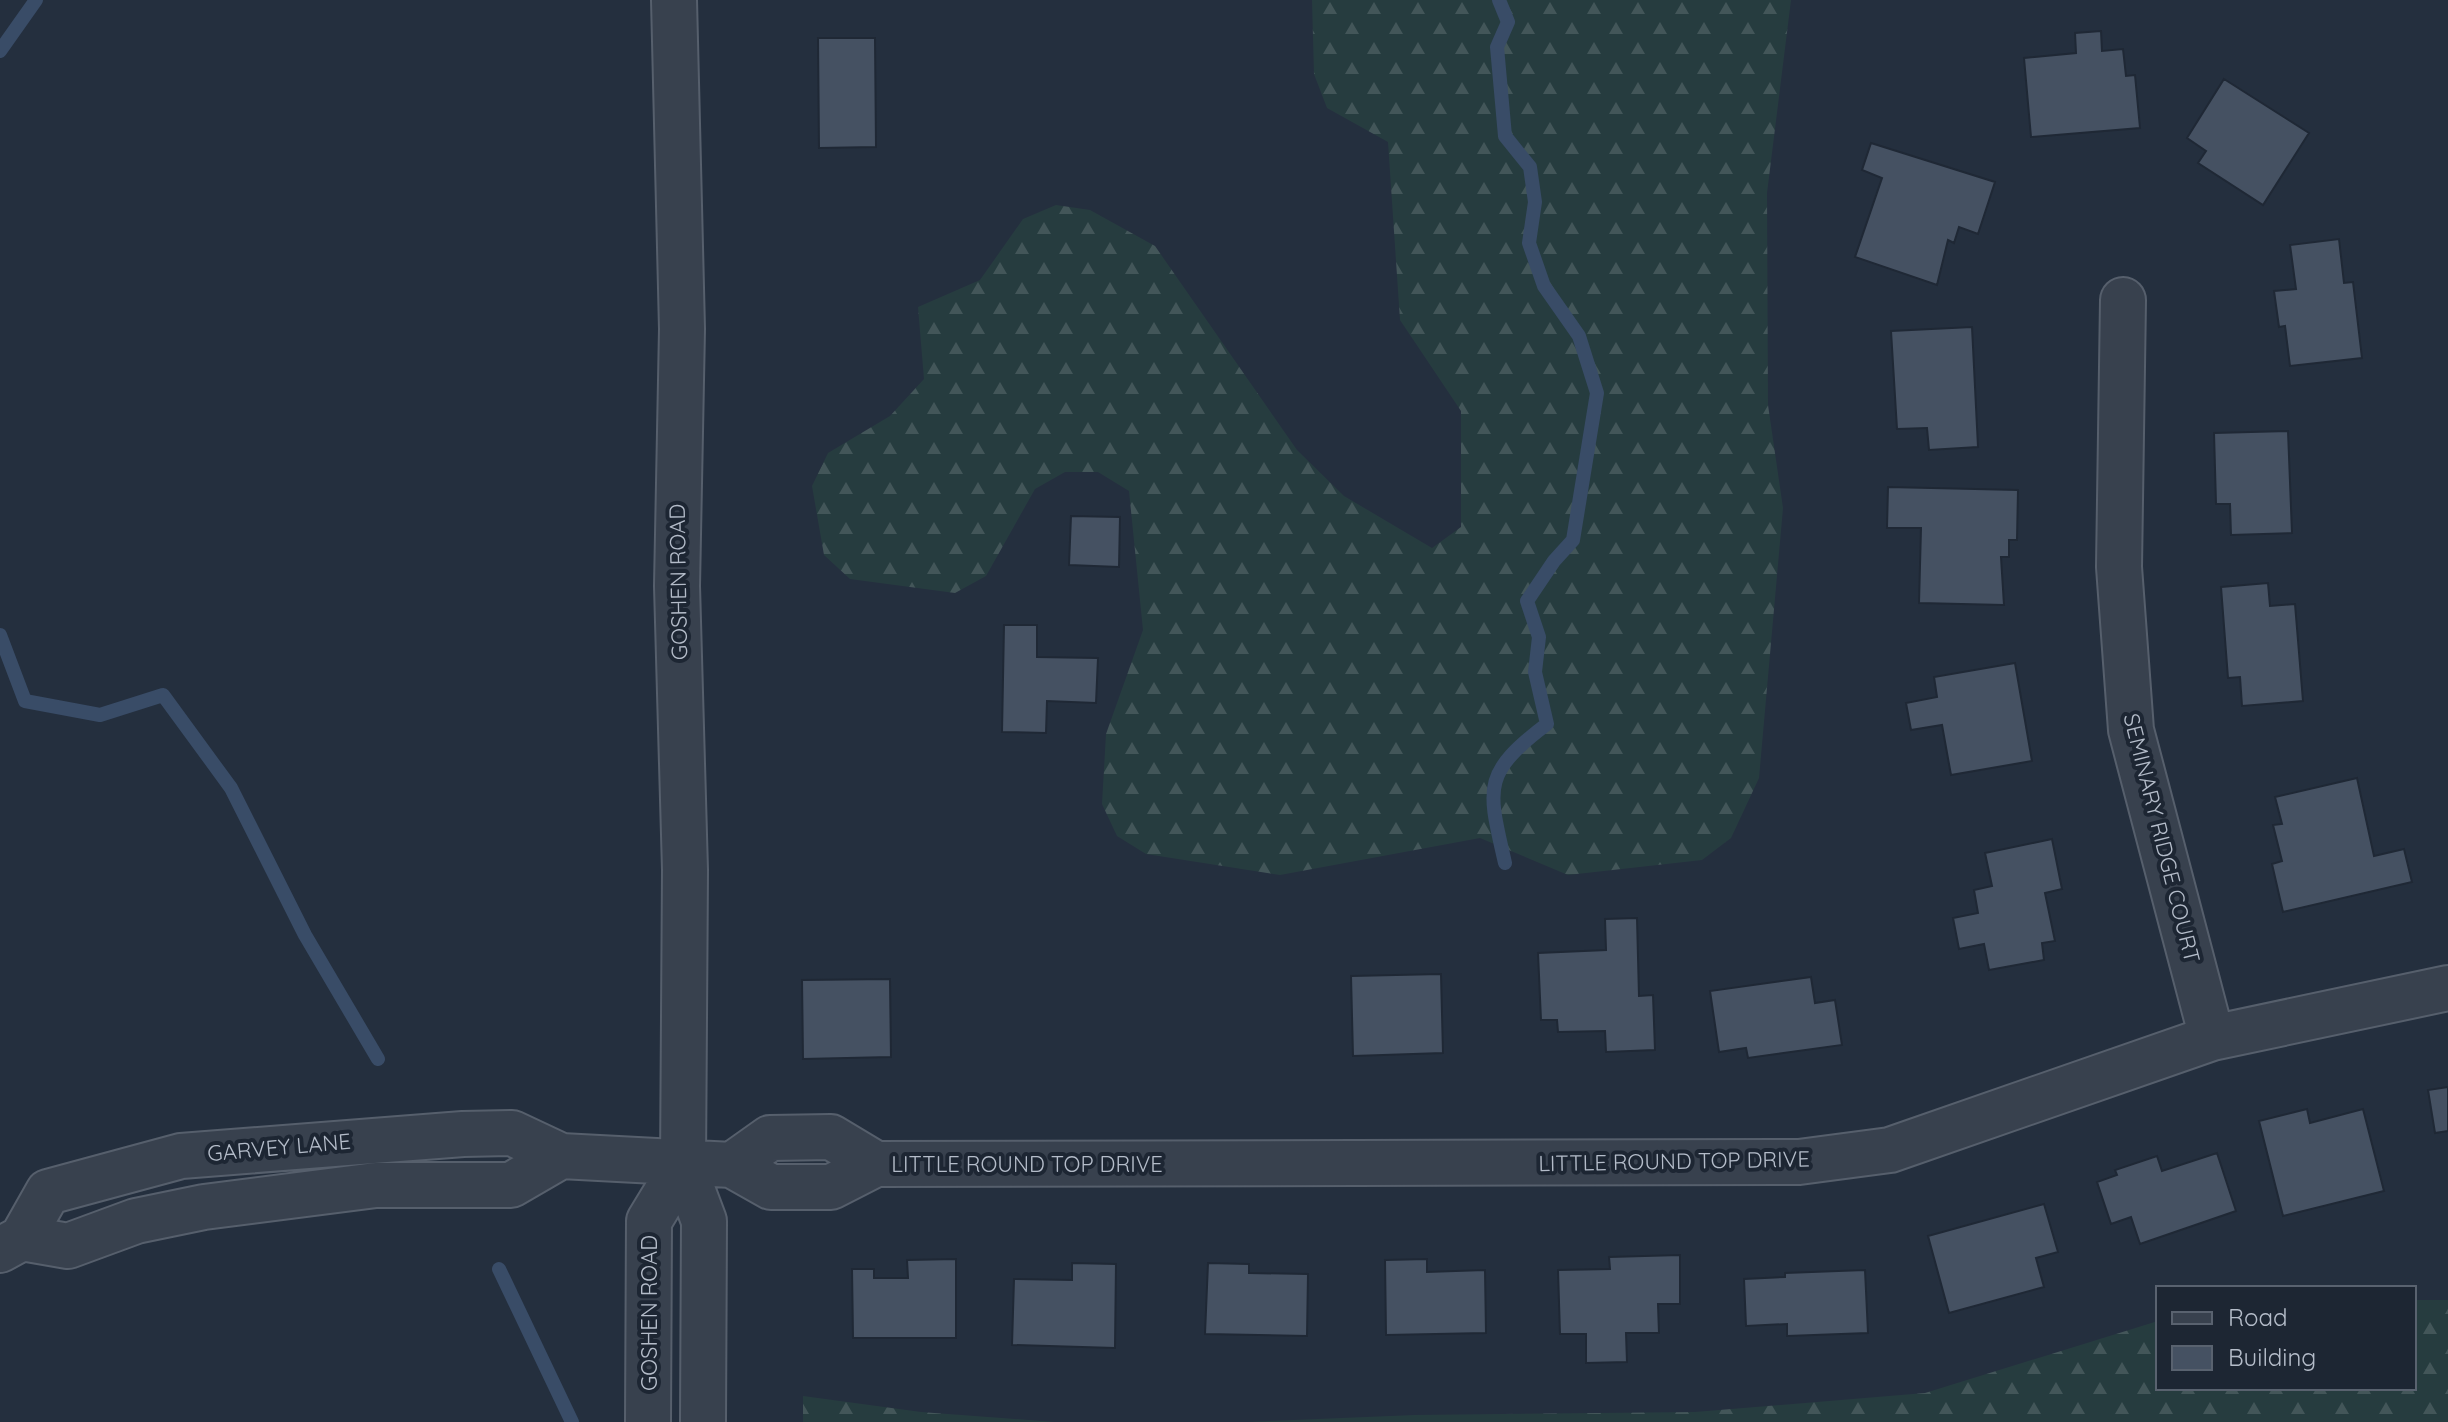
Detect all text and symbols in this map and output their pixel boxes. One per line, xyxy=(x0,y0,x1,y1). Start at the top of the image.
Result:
street label: GOSHEN ROAD xyxy=(663,504,693,660)
street label: SEMINARY RIDGE COURT xyxy=(2117,710,2207,966)
street label: GARVEY LANE xyxy=(206,1127,352,1167)
street label: LITTLE ROUND TOP DRIVE xyxy=(1538,1145,1810,1177)
street label: LITTLE ROUND TOP DRIVE xyxy=(891,1150,1163,1178)
street label: GOSHEN ROAD xyxy=(635,1235,663,1391)
legend xyxy=(2156,1286,2416,1390)
text: Road xyxy=(2228,1302,2288,1332)
text: Building xyxy=(2228,1342,2316,1372)

